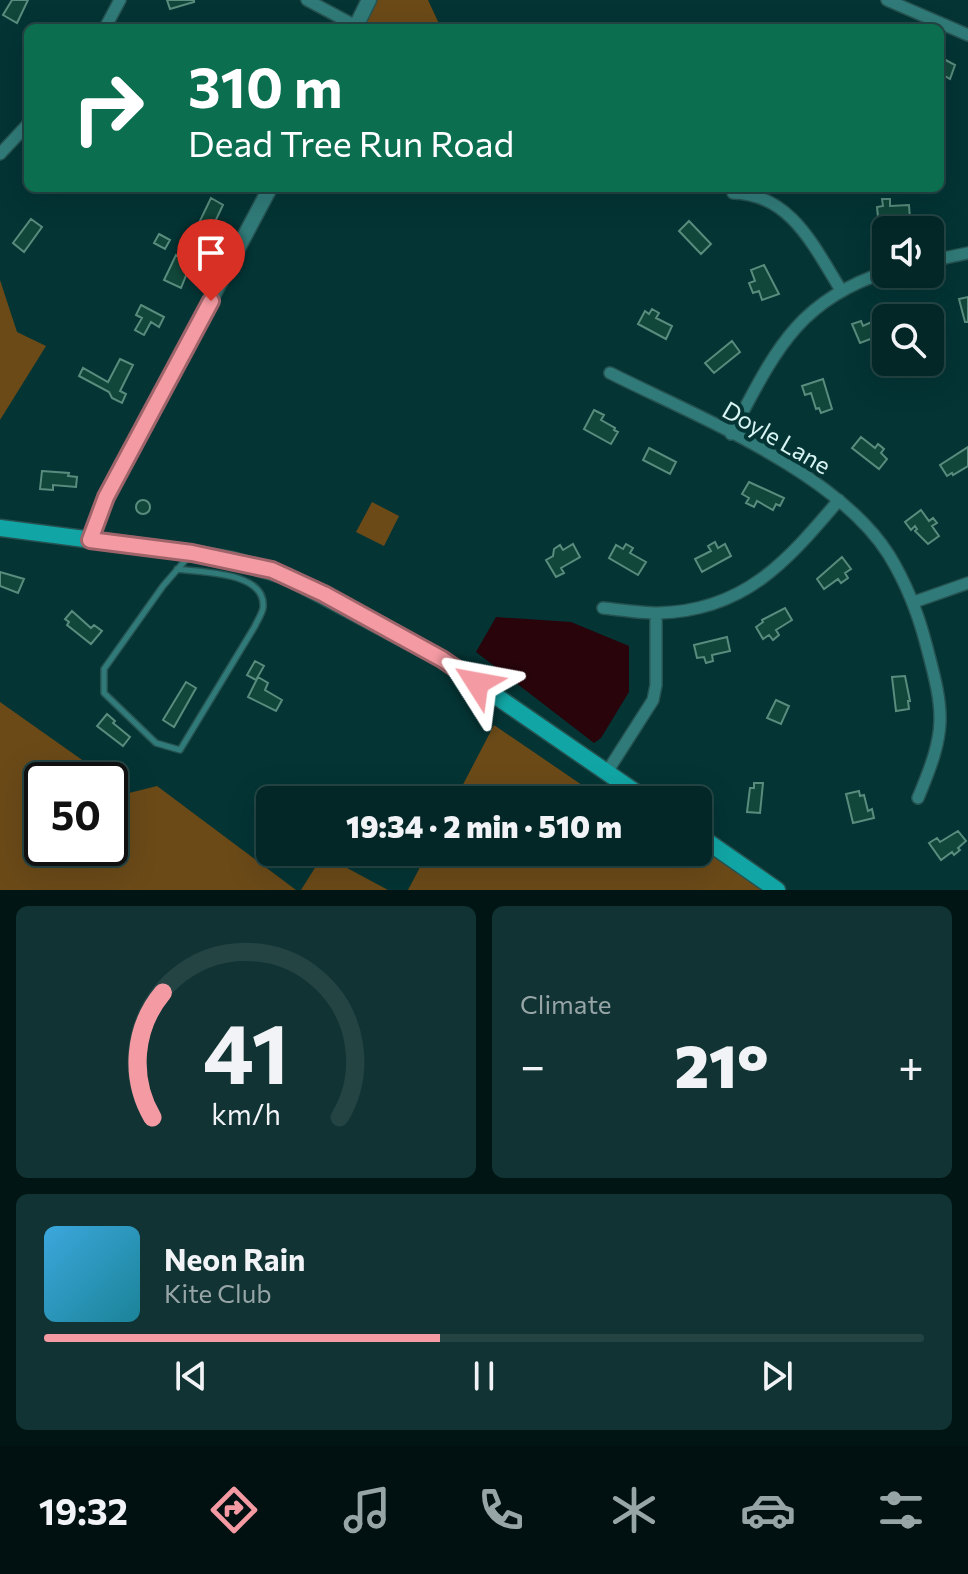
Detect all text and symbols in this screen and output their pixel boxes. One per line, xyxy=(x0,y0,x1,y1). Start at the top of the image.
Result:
text: 310 m xyxy=(188,51,343,120)
icon: right xyxy=(56,56,160,160)
text: Dead Tree Run Road xyxy=(188,120,514,164)
map controls xyxy=(872,216,944,376)
button: sound xyxy=(872,216,944,288)
pin xyxy=(177,219,245,301)
icon: arrive xyxy=(189,231,233,275)
button: search xyxy=(872,304,944,376)
street label: Doyle Lane xyxy=(718,394,836,480)
position arrow xyxy=(435,641,519,725)
speed limit sign: 50 xyxy=(24,762,128,866)
text: 19:34 · 2 min · 510 m xyxy=(346,807,622,844)
text: Climate xyxy=(520,988,612,1019)
text: 41 xyxy=(203,999,289,1101)
text: 21° xyxy=(674,1027,769,1100)
text: − xyxy=(520,1037,545,1091)
text: + xyxy=(898,1037,924,1091)
text: km/h xyxy=(211,1096,281,1131)
text: Neon Rain xyxy=(164,1240,305,1277)
text: Kite Club xyxy=(164,1277,272,1308)
icon: previous xyxy=(169,1354,213,1398)
icon: pause xyxy=(462,1354,506,1398)
icon: next xyxy=(755,1354,799,1398)
icon: directions xyxy=(206,1482,262,1538)
icon: music xyxy=(339,1482,395,1538)
icon: phone xyxy=(473,1482,529,1538)
icon: climate xyxy=(606,1482,662,1538)
icon: car xyxy=(740,1482,796,1538)
icon: filters xyxy=(873,1482,929,1538)
text: 19:32 xyxy=(39,1488,128,1532)

